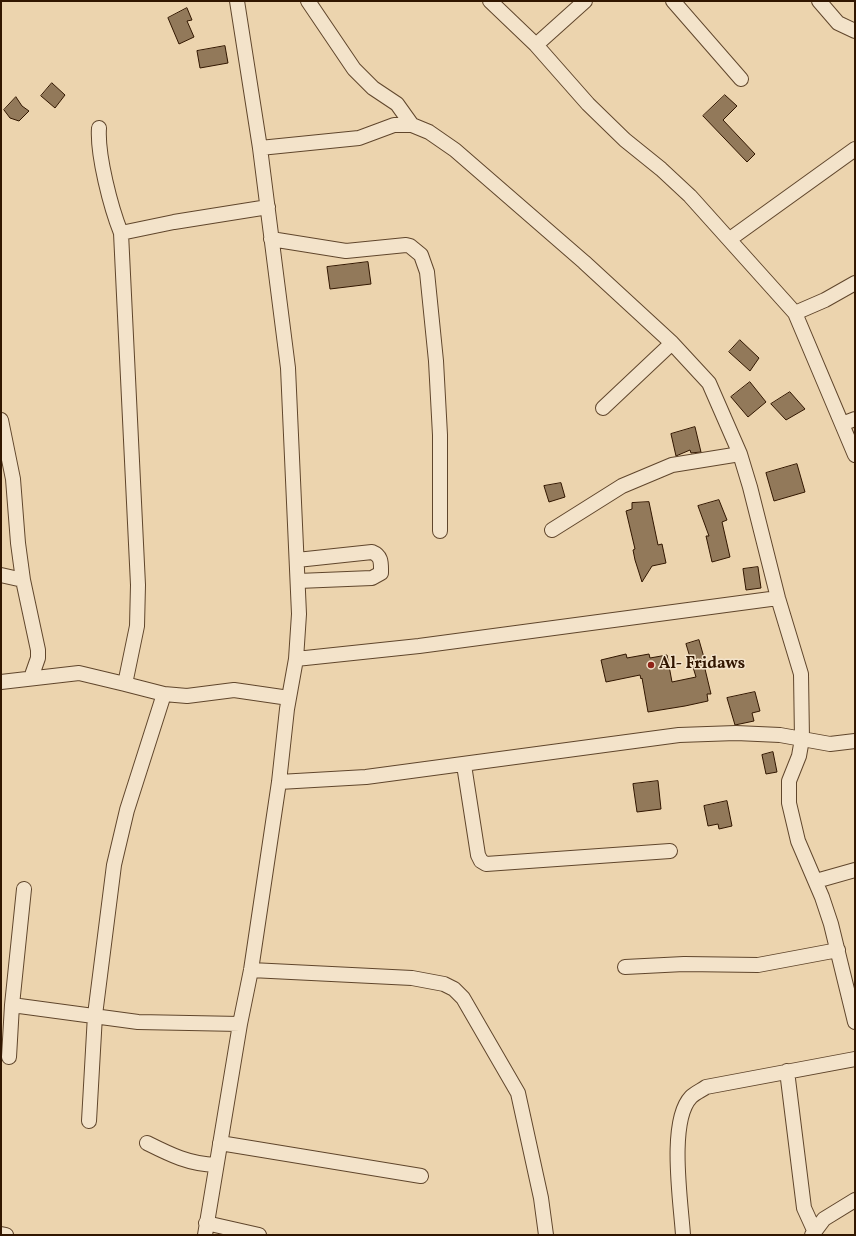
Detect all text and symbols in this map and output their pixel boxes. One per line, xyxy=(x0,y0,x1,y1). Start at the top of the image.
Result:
place label: Al- Fridaws xyxy=(659,655,745,675)
marker: Al- Fridaws xyxy=(646,660,656,670)

